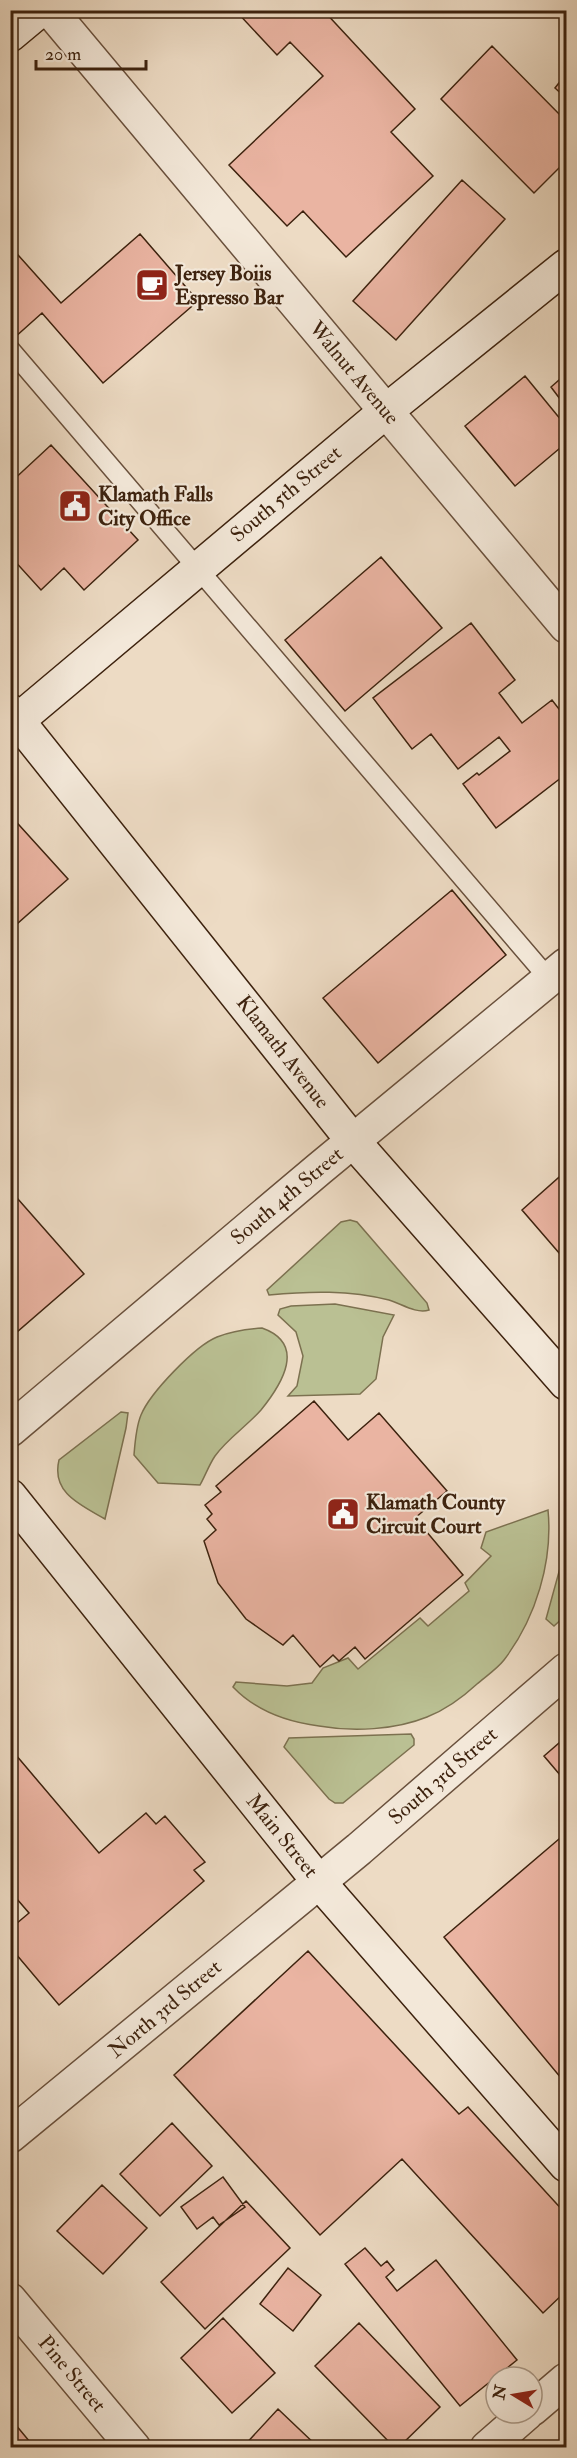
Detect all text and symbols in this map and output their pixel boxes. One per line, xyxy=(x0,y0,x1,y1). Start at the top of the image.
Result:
scale bar xyxy=(36,33,146,71)
text: 20 m xyxy=(45,43,81,66)
place label: Jersey Boiis Espresso Bar xyxy=(174,260,285,311)
cafe icon: Jersey Boiis Espresso Bar xyxy=(134,267,170,303)
street label: Walnut Avenue xyxy=(302,315,405,431)
street label: South 5th Street xyxy=(225,440,347,548)
place label: Klamath Falls City Office xyxy=(98,481,213,532)
public building icon: Klamath Falls City Office xyxy=(57,488,93,524)
street label: Klamath Avenue xyxy=(230,990,336,1114)
street label: South 4th Street xyxy=(225,1141,349,1251)
place label: Klamath County Circuit Court xyxy=(366,1489,506,1540)
public building icon: Klamath County Circuit Court xyxy=(325,1496,361,1532)
street label: South 3rd Street xyxy=(383,1721,503,1831)
street label: Main Street xyxy=(240,1789,324,1884)
street label: North 3rd Street xyxy=(103,1954,227,2064)
street label: Pine Street xyxy=(32,2330,112,2418)
north arrow xyxy=(484,2365,544,2425)
text: N xyxy=(489,2383,512,2402)

